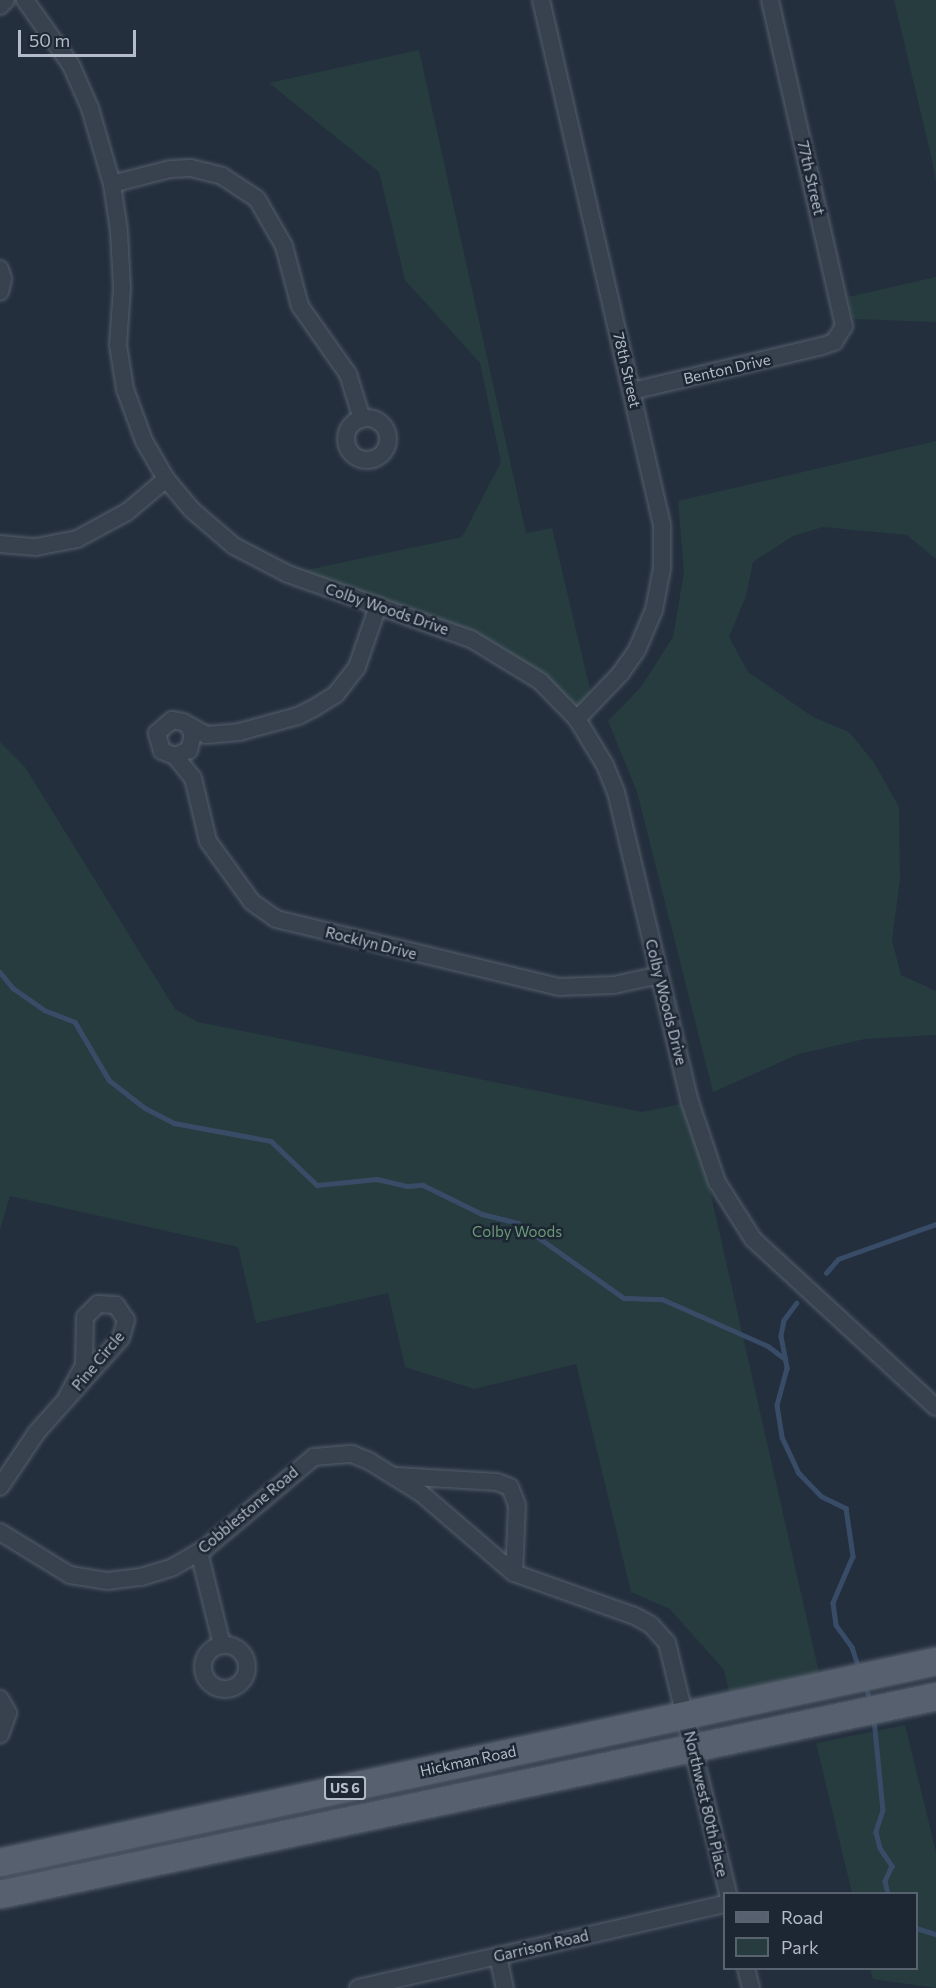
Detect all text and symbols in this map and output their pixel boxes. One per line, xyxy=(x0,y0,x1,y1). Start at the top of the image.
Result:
scale bar xyxy=(21,18,140,56)
text: 50 m xyxy=(29,29,70,51)
street label: 77th Street xyxy=(794,139,828,217)
street label: 78th Street xyxy=(610,330,644,410)
street label: Benton Drive xyxy=(682,350,772,388)
street label: Colby Woods Drive xyxy=(323,579,451,639)
street label: Rocklyn Drive xyxy=(324,923,418,963)
street label: Colby Woods Drive xyxy=(642,937,690,1067)
park label: Colby Woods xyxy=(472,1223,562,1241)
street label: Pine Circle xyxy=(68,1328,128,1394)
street label: Cobblestone Road xyxy=(194,1463,302,1557)
street label: Northwest 80th Place xyxy=(680,1729,732,1879)
street label: Hickman Road xyxy=(418,1742,518,1780)
road number: US 6 xyxy=(324,1777,366,1799)
legend xyxy=(723,1892,918,1970)
text: Road xyxy=(781,1906,823,1928)
street label: Garrison Road xyxy=(492,1926,590,1966)
text: Park xyxy=(781,1936,819,1958)

